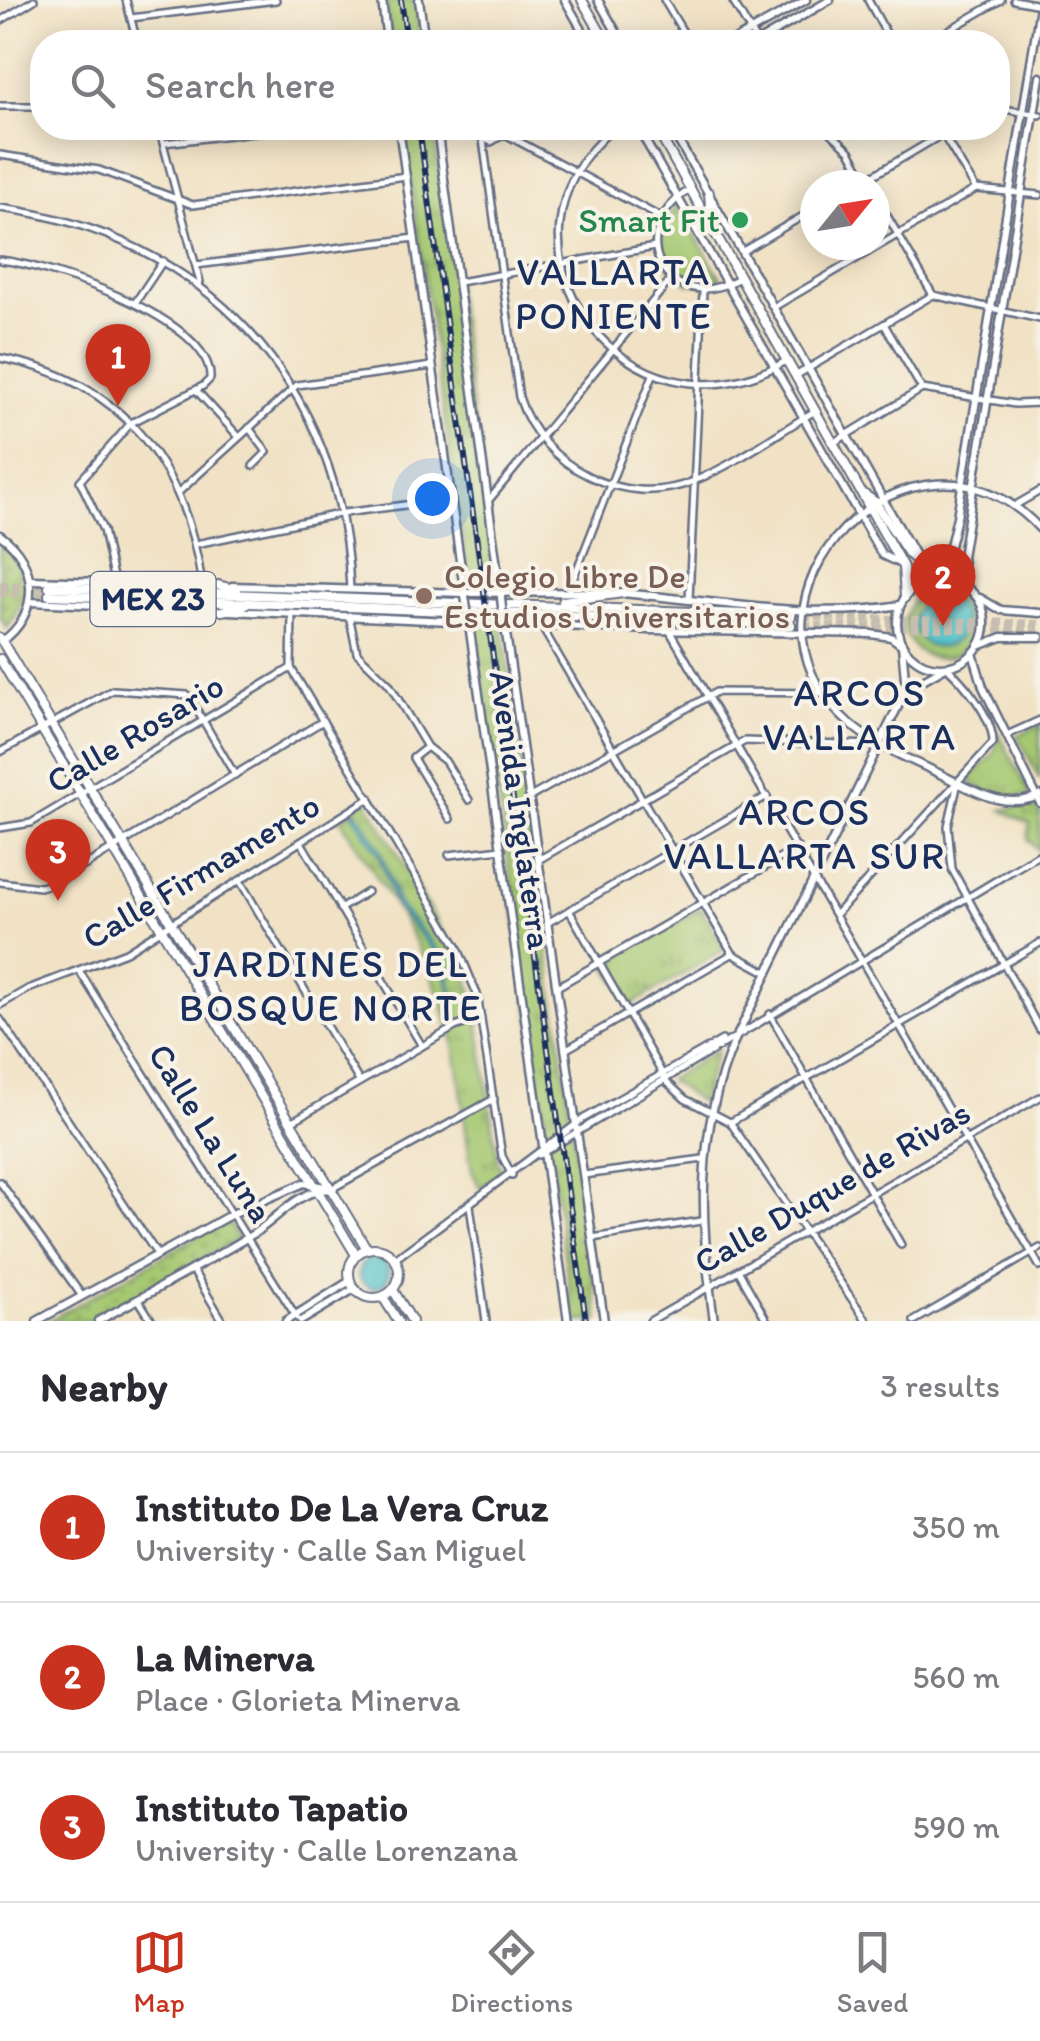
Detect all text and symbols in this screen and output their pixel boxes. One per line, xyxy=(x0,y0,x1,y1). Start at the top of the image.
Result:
search box xyxy=(30,30,1010,140)
icon: search xyxy=(65,58,120,113)
text: Search here xyxy=(145,62,336,108)
north arrow xyxy=(800,170,890,260)
place label: Smart Fit xyxy=(578,199,720,241)
marker: Smart Fit xyxy=(729,209,751,231)
district label: VALLARTA PONIENTE xyxy=(515,249,713,339)
pin: 1 xyxy=(86,324,150,406)
your location xyxy=(407,473,458,524)
pin: 2 xyxy=(910,544,976,626)
place label: Colegio Libre De Estudios Universitarios xyxy=(444,555,790,637)
road number: MEX 23 xyxy=(90,572,216,626)
marker: Colegio Libre De Estudios Universitarios xyxy=(413,585,435,607)
street label: Calle Rosario xyxy=(39,664,231,802)
street label: Avenida Inglaterra xyxy=(481,668,561,952)
district label: ARCOS VALLARTA xyxy=(763,670,957,760)
street label: Calle Firmamento xyxy=(75,784,327,958)
district label: ARCOS VALLARTA SUR xyxy=(664,789,946,879)
pin: 3 xyxy=(26,818,90,901)
district label: JARDINES DEL BOSQUE NORTE xyxy=(179,941,483,1031)
street label: Calle La Luna xyxy=(139,1036,283,1230)
street label: Calle Duque de Rivas xyxy=(687,1091,977,1283)
text: Nearby xyxy=(40,1361,167,1412)
text: 3 results xyxy=(880,1367,1000,1405)
text: Instituto De La Vera Cruz xyxy=(135,1485,548,1531)
text: 1 xyxy=(65,1508,80,1546)
text: 350 m xyxy=(912,1508,1000,1546)
text: University · Calle San Miguel xyxy=(135,1531,526,1569)
text: La Minerva xyxy=(135,1635,314,1681)
text: 2 xyxy=(64,1658,81,1696)
text: 560 m xyxy=(912,1658,1000,1696)
text: Place · Glorieta Minerva xyxy=(135,1681,460,1719)
text: Instituto Tapatio xyxy=(135,1785,408,1831)
text: 3 xyxy=(64,1808,81,1846)
text: 590 m xyxy=(913,1808,1000,1846)
text: University · Calle Lorenzana xyxy=(135,1831,518,1869)
tab: Map xyxy=(132,1925,187,2019)
tab: Directions xyxy=(450,1925,573,2019)
tab: Saved xyxy=(837,1925,908,2019)

